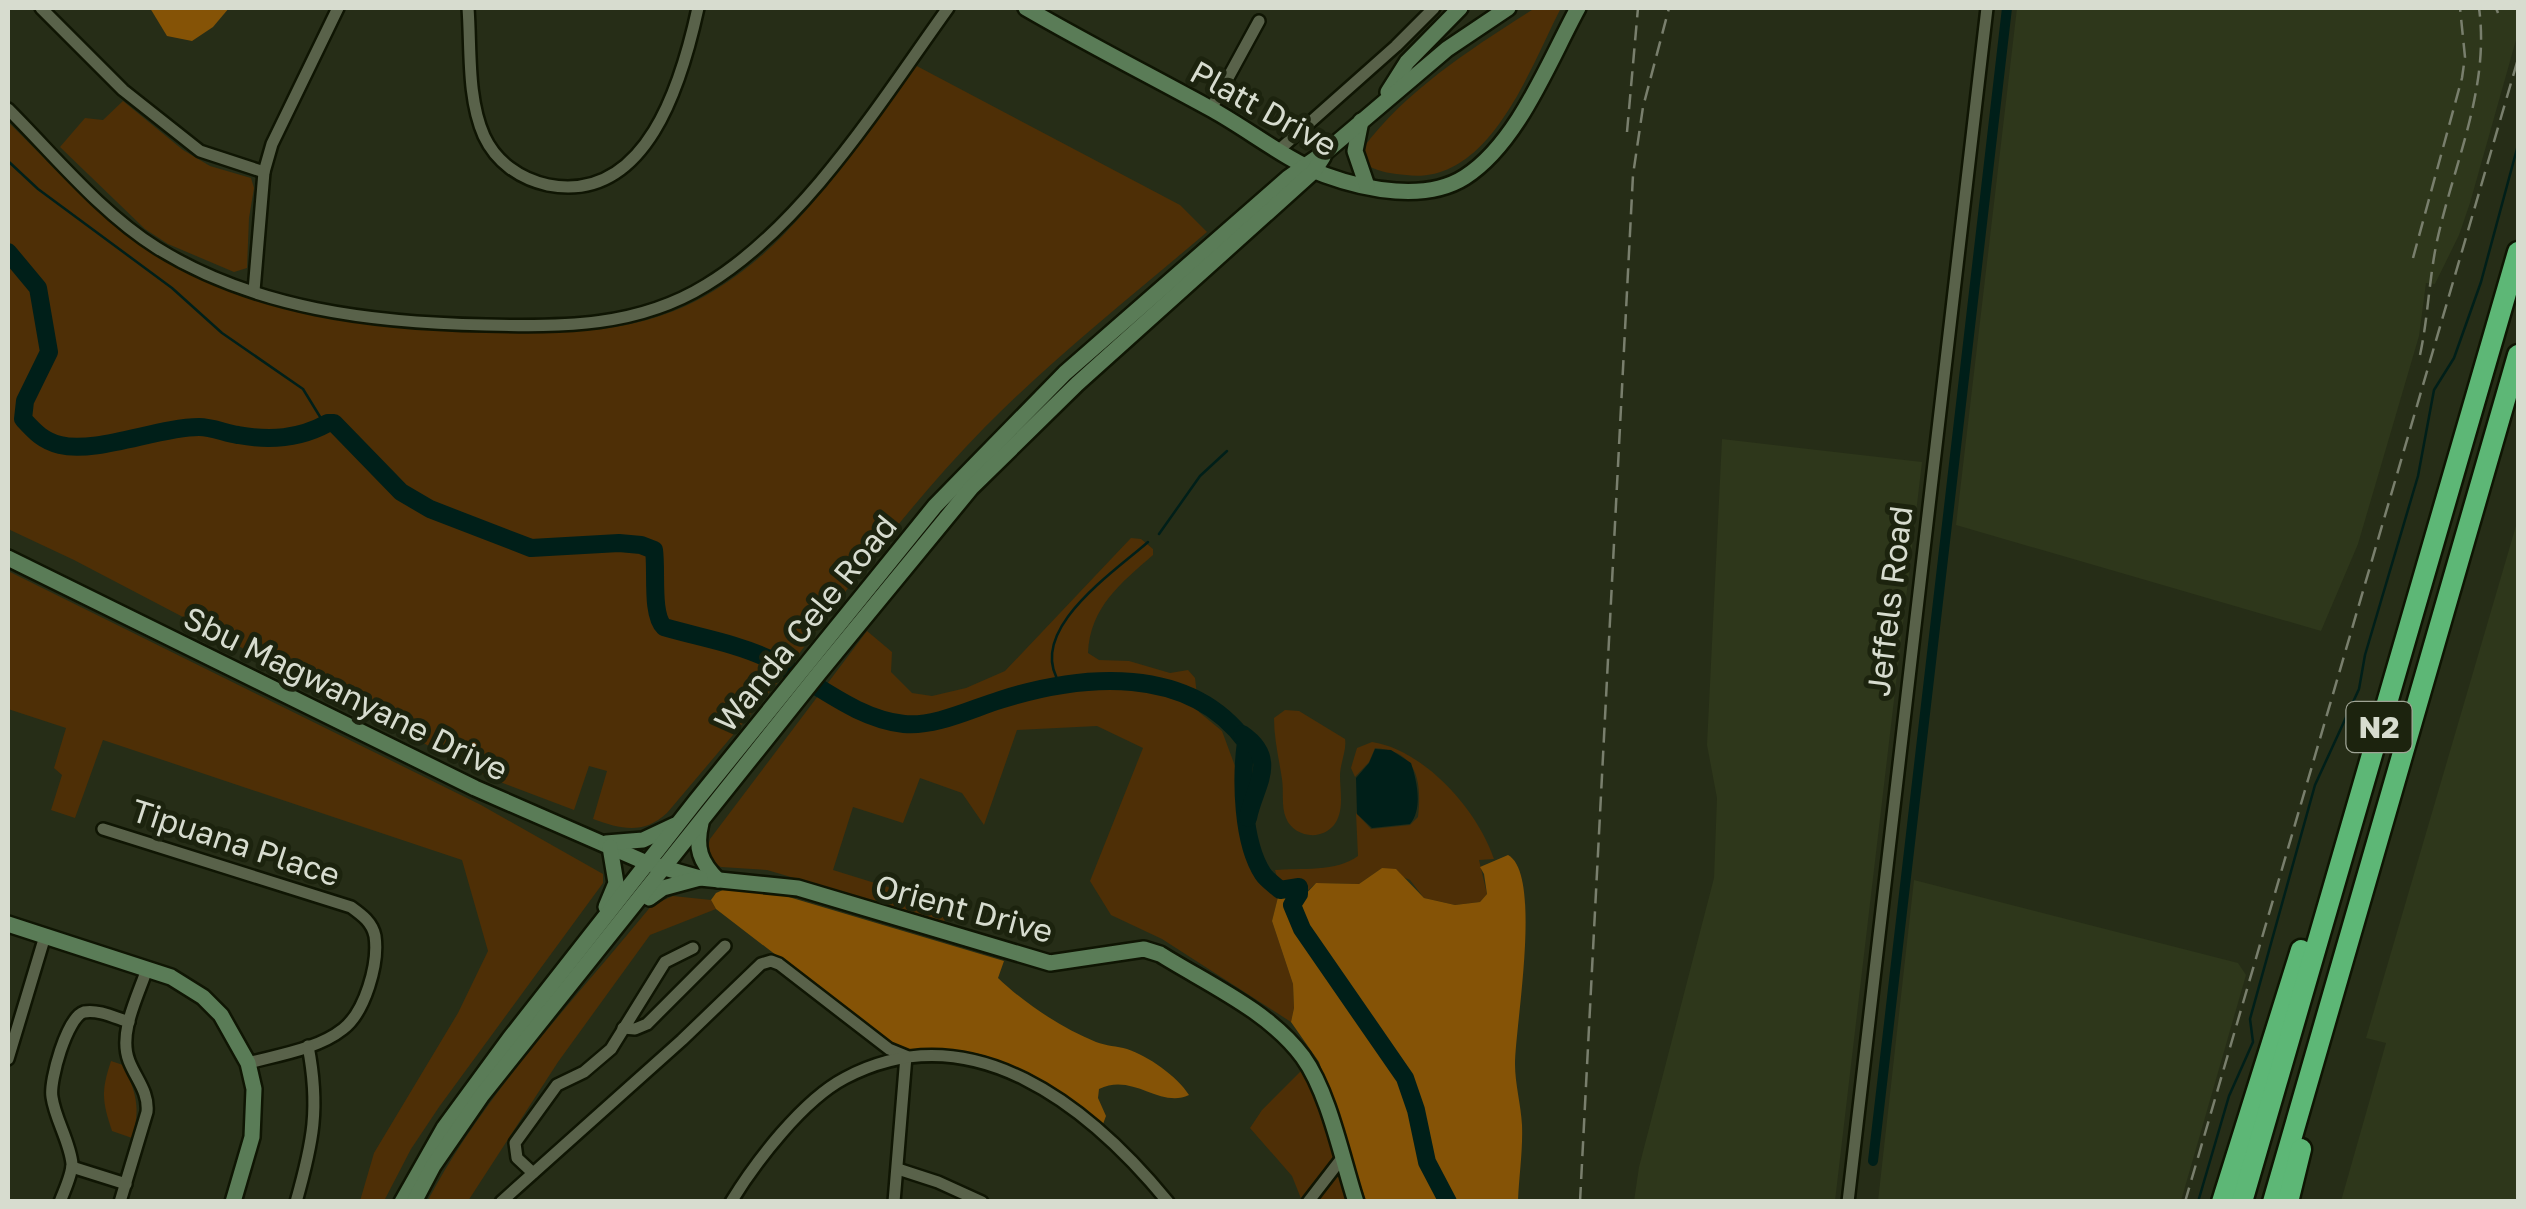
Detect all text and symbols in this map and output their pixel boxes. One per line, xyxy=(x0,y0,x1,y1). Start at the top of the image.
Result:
street label: Platt Drive xyxy=(1184,52,1344,164)
street label: Jeffels Road xyxy=(1858,504,1920,698)
street label: Wanda Cele Road xyxy=(706,507,904,739)
street label: Sbu Magwanyane Drive xyxy=(178,598,514,788)
road number: N2 xyxy=(2346,702,2412,752)
street label: Tipuana Place xyxy=(127,790,345,894)
street label: Orient Drive xyxy=(871,866,1057,950)

